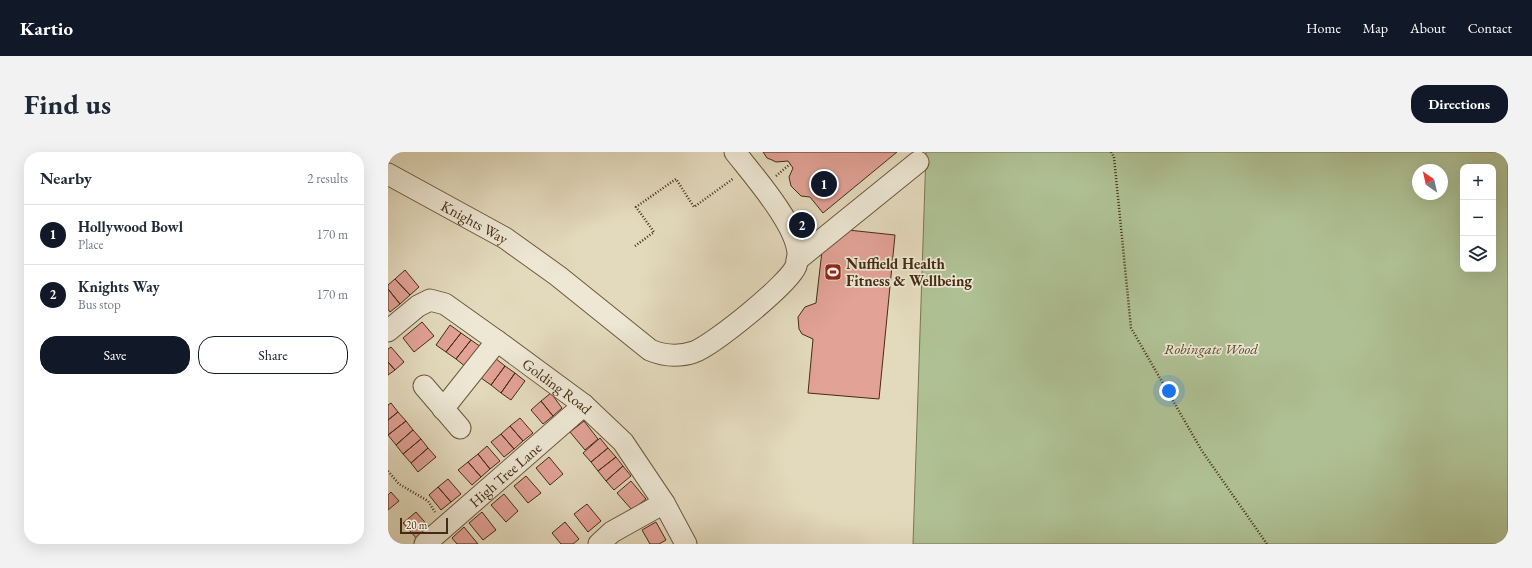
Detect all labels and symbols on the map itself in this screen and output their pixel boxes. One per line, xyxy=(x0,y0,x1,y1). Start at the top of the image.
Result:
north arrow xyxy=(1412,164,1448,200)
pin: 1 xyxy=(811,169,837,199)
street label: Knights Way xyxy=(438,196,512,248)
pin: 2 xyxy=(789,210,815,240)
place label: Nuffield Health Fitness & Wellbeing xyxy=(846,254,973,290)
sports icon: Nuffield Health Fitness & Wellbeing xyxy=(823,262,843,282)
park label: Robingate Wood xyxy=(1164,339,1258,358)
street label: Golding Road xyxy=(519,354,597,418)
your location xyxy=(1159,381,1179,401)
street label: High Tree Lane xyxy=(465,437,545,511)
scale bar xyxy=(400,516,448,535)

